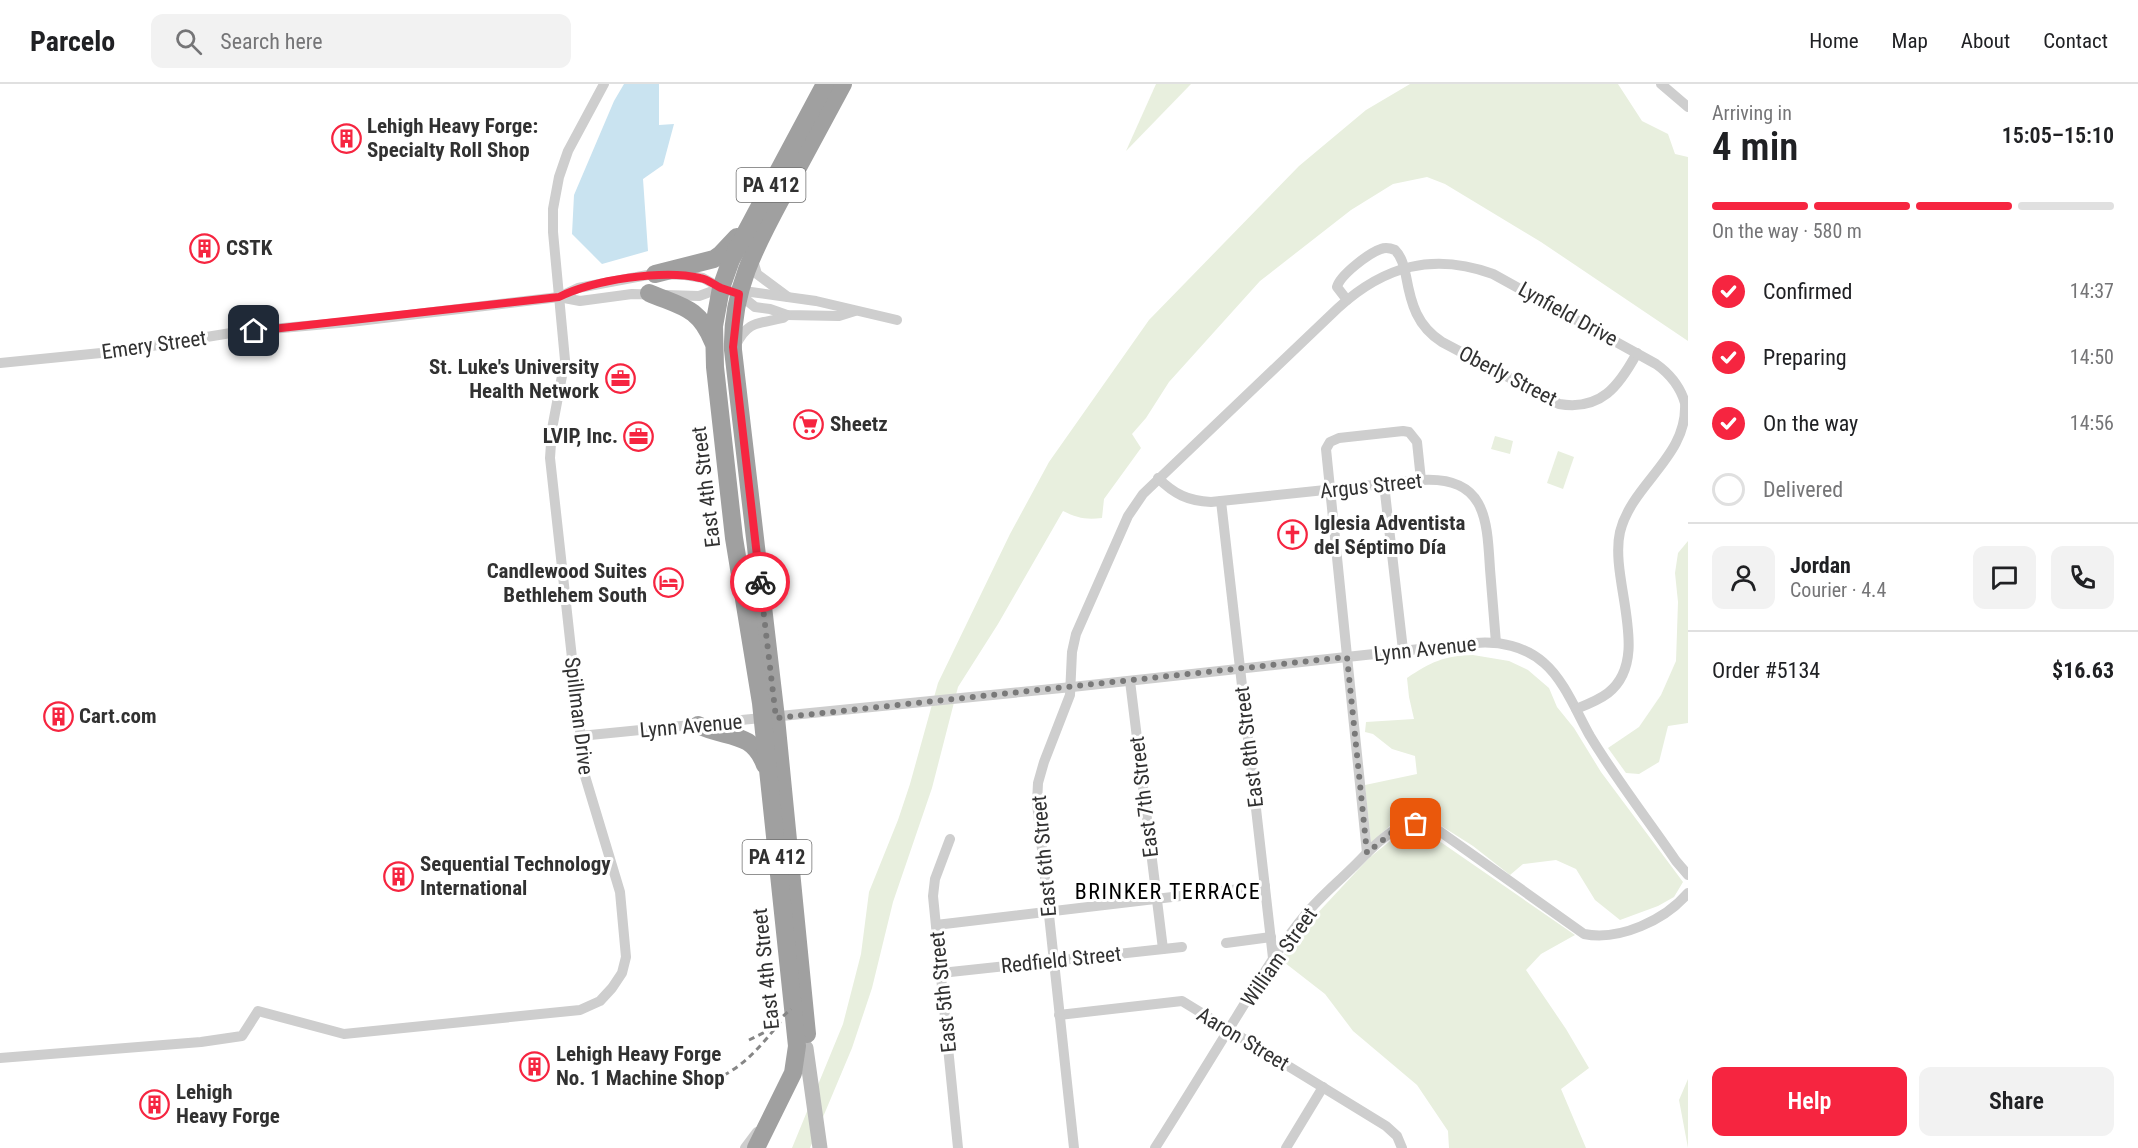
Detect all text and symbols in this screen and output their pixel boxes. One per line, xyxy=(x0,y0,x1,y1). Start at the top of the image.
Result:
search box xyxy=(151,14,571,68)
text: Parcelo xyxy=(30,25,115,58)
icon: search xyxy=(172,25,205,58)
text: Search here xyxy=(220,29,323,54)
text: Home xyxy=(1809,29,1859,53)
text: Map xyxy=(1892,29,1928,53)
text: About xyxy=(1961,29,2010,53)
text: Contact xyxy=(2043,29,2108,53)
text: Arriving in xyxy=(1712,101,1792,125)
place label: Lehigh Heavy Forge: Specialty Roll Shop xyxy=(367,114,538,162)
building icon: Lehigh Heavy Forge: Specialty Roll Shop xyxy=(330,122,362,154)
text: 15:05–15:10 xyxy=(2002,123,2114,148)
text: 4 min xyxy=(1712,124,1798,170)
road number: PA 412 xyxy=(736,168,806,202)
text: On the way · 580 m xyxy=(1712,219,1862,243)
building icon: CSTK xyxy=(189,232,221,264)
place label: CSTK xyxy=(226,236,273,260)
icon: check xyxy=(1712,275,1745,308)
street label: Lynfield Drive xyxy=(1514,277,1622,351)
text: Confirmed xyxy=(1763,279,1852,304)
text: 14:37 xyxy=(2070,279,2114,303)
pin xyxy=(228,305,279,356)
icon: home xyxy=(237,314,270,347)
street label: Emery Street xyxy=(100,326,208,364)
street label: Oberly Street xyxy=(1455,341,1561,411)
icon: check xyxy=(1712,341,1745,374)
text: Preparing xyxy=(1763,345,1847,370)
text: 14:50 xyxy=(2070,345,2114,369)
place label: St. Luke's University Health Network xyxy=(429,355,600,403)
office icon: St. Luke's University Health Network xyxy=(604,363,636,395)
icon: check xyxy=(1712,407,1745,440)
supermarket icon: Sheetz xyxy=(793,408,825,440)
text: On the way xyxy=(1763,411,1858,436)
text: 14:56 xyxy=(2070,411,2114,435)
place label: Sheetz xyxy=(830,412,888,436)
office icon: LVIP, Inc. xyxy=(623,420,655,452)
place label: LVIP, Inc. xyxy=(543,424,618,448)
street label: East 4th Street xyxy=(687,425,725,549)
street label: Argus Street xyxy=(1319,469,1423,503)
text: Delivered xyxy=(1763,477,1843,502)
place label: Iglesia Adventista del Séptimo Día xyxy=(1314,511,1465,559)
church icon: Iglesia Adventista del Séptimo Día xyxy=(1277,519,1309,551)
button: person xyxy=(1712,546,1775,609)
button: chat xyxy=(1973,546,2036,609)
button: phone xyxy=(2051,546,2114,609)
courier xyxy=(730,552,790,612)
text: Jordan xyxy=(1790,553,1851,578)
place label: Candlewood Suites Bethlehem South xyxy=(487,559,647,607)
icon: bike xyxy=(744,566,777,599)
hotel icon: Candlewood Suites Bethlehem South xyxy=(652,567,684,599)
text: Courier · 4.4 xyxy=(1790,578,1886,602)
street label: Lynn Avenue xyxy=(1373,632,1478,666)
street label: Spillman Drive xyxy=(560,656,598,776)
text: Order #5134 xyxy=(1712,658,1820,683)
text: $16.63 xyxy=(2052,658,2114,683)
street label: East 8th Street xyxy=(1230,685,1268,809)
building icon: Cart.com xyxy=(42,700,74,732)
place label: Cart.com xyxy=(79,704,157,728)
street label: Lynn Avenue xyxy=(639,710,743,742)
street label: East 7th Street xyxy=(1125,735,1163,859)
street label: East 6th Street xyxy=(1027,794,1061,918)
pin xyxy=(1390,798,1441,849)
icon: bag xyxy=(1399,807,1432,840)
road number: PA 412 xyxy=(742,840,812,874)
place label: Sequential Technology International xyxy=(420,852,611,900)
building icon: Sequential Technology International xyxy=(383,860,415,892)
district label: BRINKER TERRACE xyxy=(1075,879,1261,904)
street label: William Street xyxy=(1236,903,1322,1011)
street label: East 4th Street xyxy=(748,907,784,1031)
street label: East 5th Street xyxy=(925,930,961,1054)
street label: Redfield Street xyxy=(1000,942,1122,978)
street label: Aaron Street xyxy=(1193,1002,1293,1076)
place label: Lehigh Heavy Forge No. 1 Machine Shop xyxy=(556,1042,725,1090)
building icon: Lehigh Heavy Forge No. 1 Machine Shop xyxy=(519,1050,551,1082)
button: Help xyxy=(1712,1067,1907,1136)
button: Share xyxy=(1919,1067,2114,1136)
place label: Lehigh Heavy Forge xyxy=(176,1080,280,1128)
building icon: Lehigh Heavy Forge xyxy=(139,1088,171,1120)

